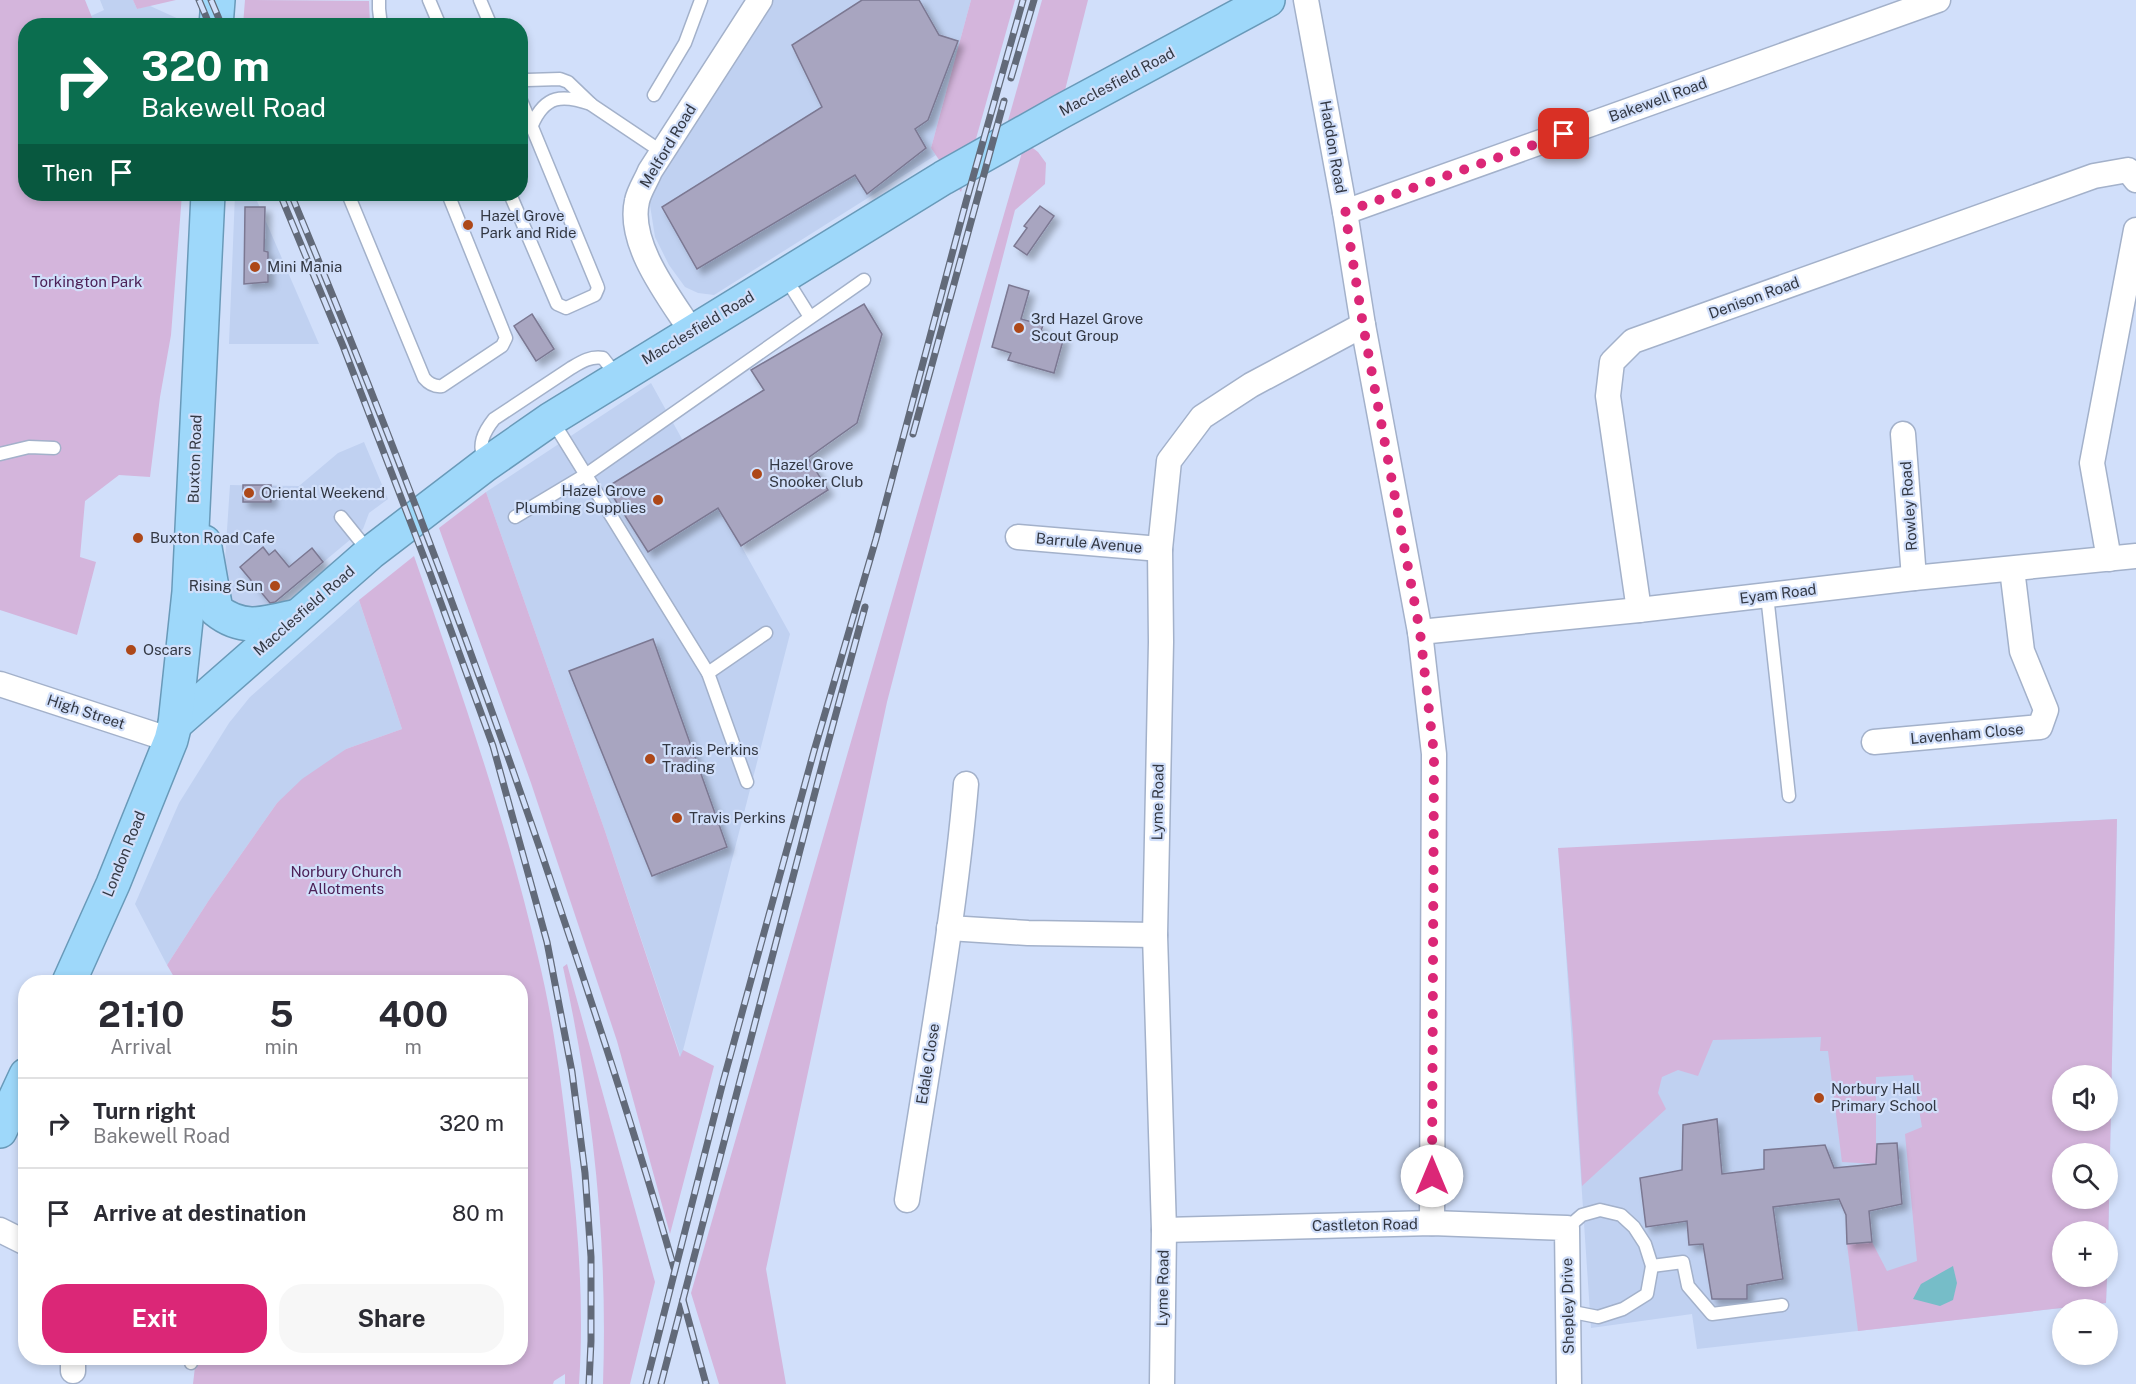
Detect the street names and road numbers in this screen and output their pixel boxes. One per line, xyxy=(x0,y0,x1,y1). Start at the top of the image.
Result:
street label: Macclesfield Road xyxy=(1056,44,1177,119)
street label: Bakewell Road xyxy=(1607,74,1709,125)
street label: Haddon Road xyxy=(1317,99,1350,195)
street label: Melford Road xyxy=(636,101,699,190)
street label: Denison Road xyxy=(1706,273,1801,322)
street label: Macclesfield Road xyxy=(638,287,757,368)
street label: Buxton Road xyxy=(184,414,205,504)
street label: Rowley Road xyxy=(1897,461,1920,551)
street label: Barrule Avenue xyxy=(1035,529,1143,556)
street label: Macclesfield Road xyxy=(250,562,358,659)
street label: Eyam Road xyxy=(1739,580,1817,607)
street label: High Street xyxy=(45,691,127,732)
street label: Lavenham Close xyxy=(1910,720,2024,747)
street label: Lyme Road xyxy=(1148,764,1167,840)
street label: London Road xyxy=(99,809,148,899)
street label: Edale Close xyxy=(913,1022,942,1106)
street label: Castleton Road xyxy=(1312,1215,1418,1234)
street label: Lyme Road xyxy=(1153,1250,1172,1326)
street label: Shepley Drive xyxy=(1558,1258,1577,1354)

